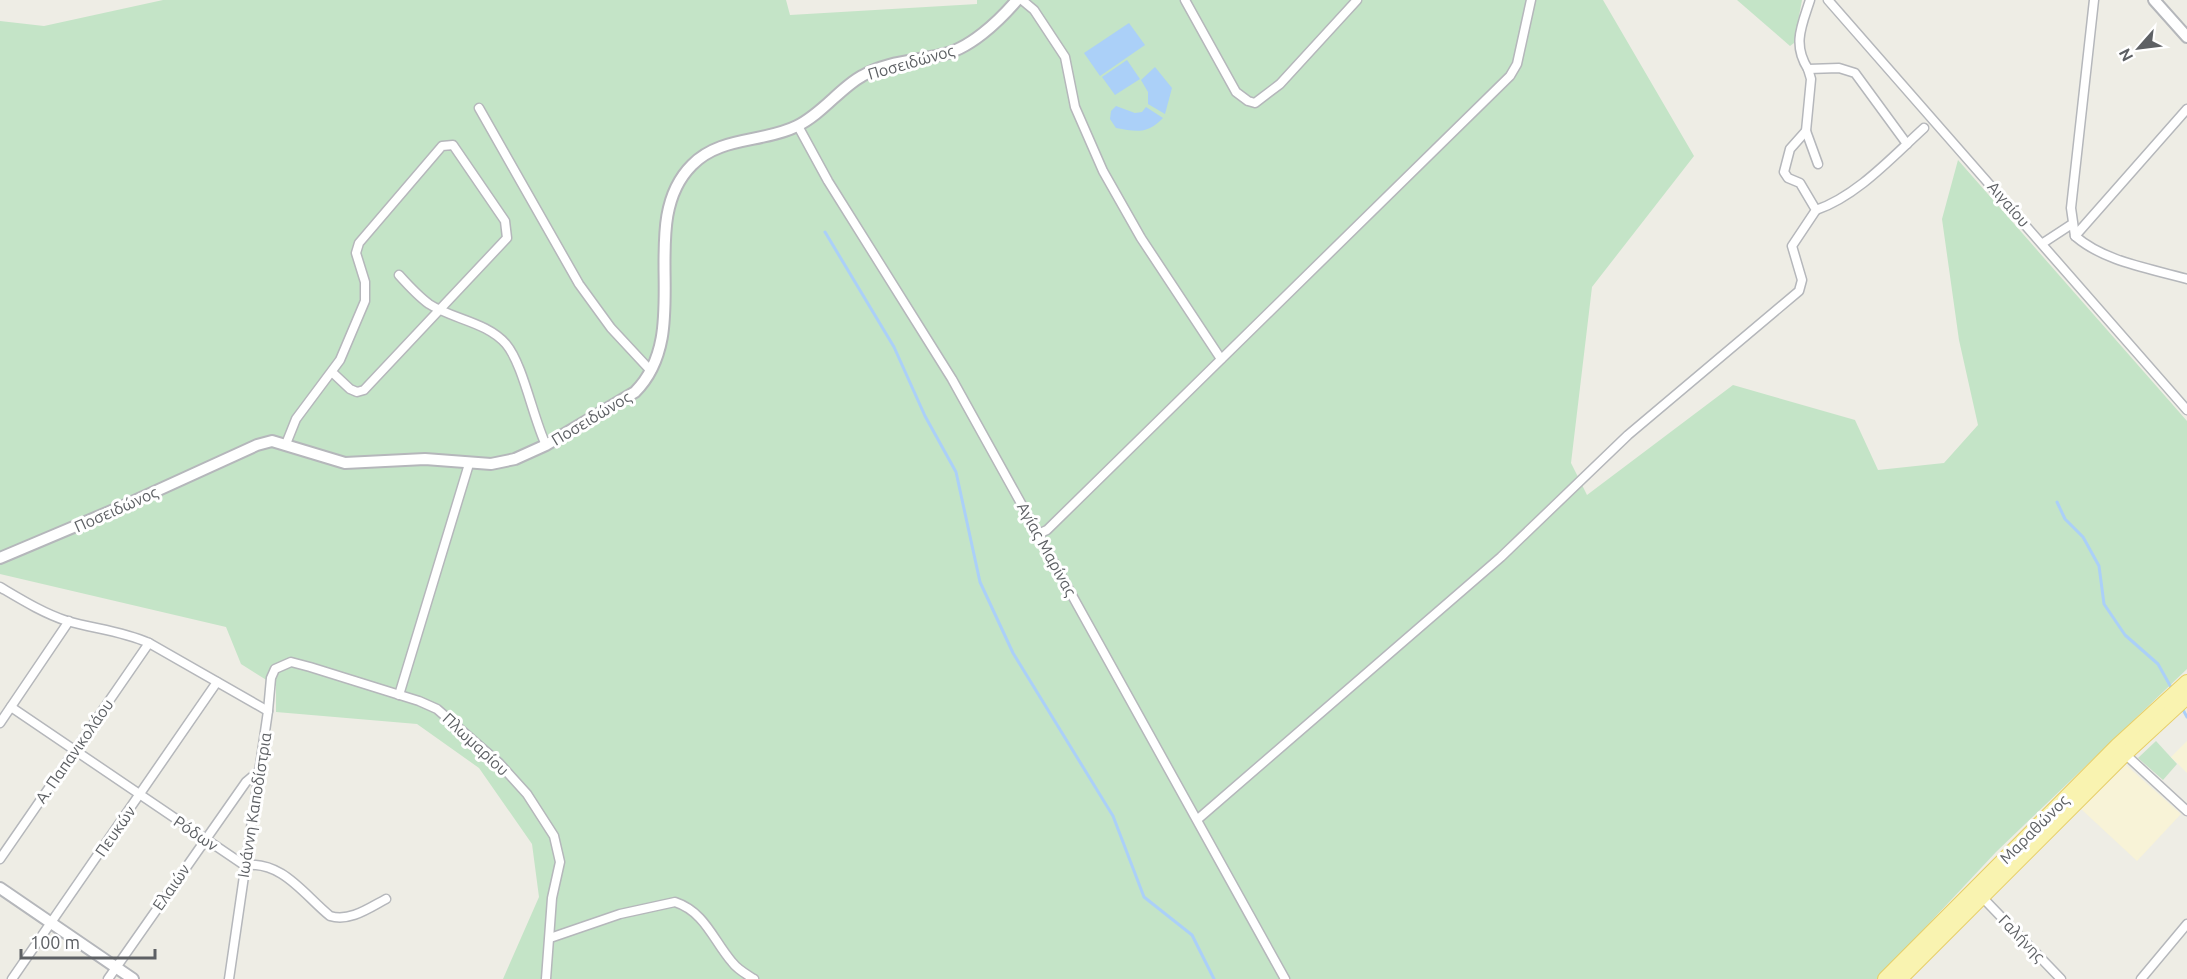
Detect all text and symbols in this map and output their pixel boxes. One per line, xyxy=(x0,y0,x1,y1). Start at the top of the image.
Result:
north arrow xyxy=(2109,18,2169,78)
street label: Ποσειδώνος xyxy=(866,41,957,84)
text: N xyxy=(2115,46,2137,65)
street label: Αιγαίου xyxy=(1984,178,2034,230)
street label: Ποσειδώνος xyxy=(548,387,634,450)
street label: Ποσειδώνος xyxy=(72,483,161,536)
street label: Αγίας Μαρίνας xyxy=(1013,499,1080,599)
street label: Α. Παπανικολάου xyxy=(31,695,117,807)
street label: Πλωμαρίου xyxy=(439,709,513,779)
street label: Ιωάννη Καποδίστρια xyxy=(234,731,274,879)
street label: Μαραθώνος xyxy=(1996,791,2073,868)
street label: Πευκών xyxy=(91,802,139,860)
street label: Ρόδων xyxy=(171,812,222,854)
street label: Ελαιών xyxy=(149,860,193,913)
street label: Γαλήνης xyxy=(1995,911,2049,966)
scale bar xyxy=(21,922,154,960)
text: 100 m xyxy=(30,932,80,952)

